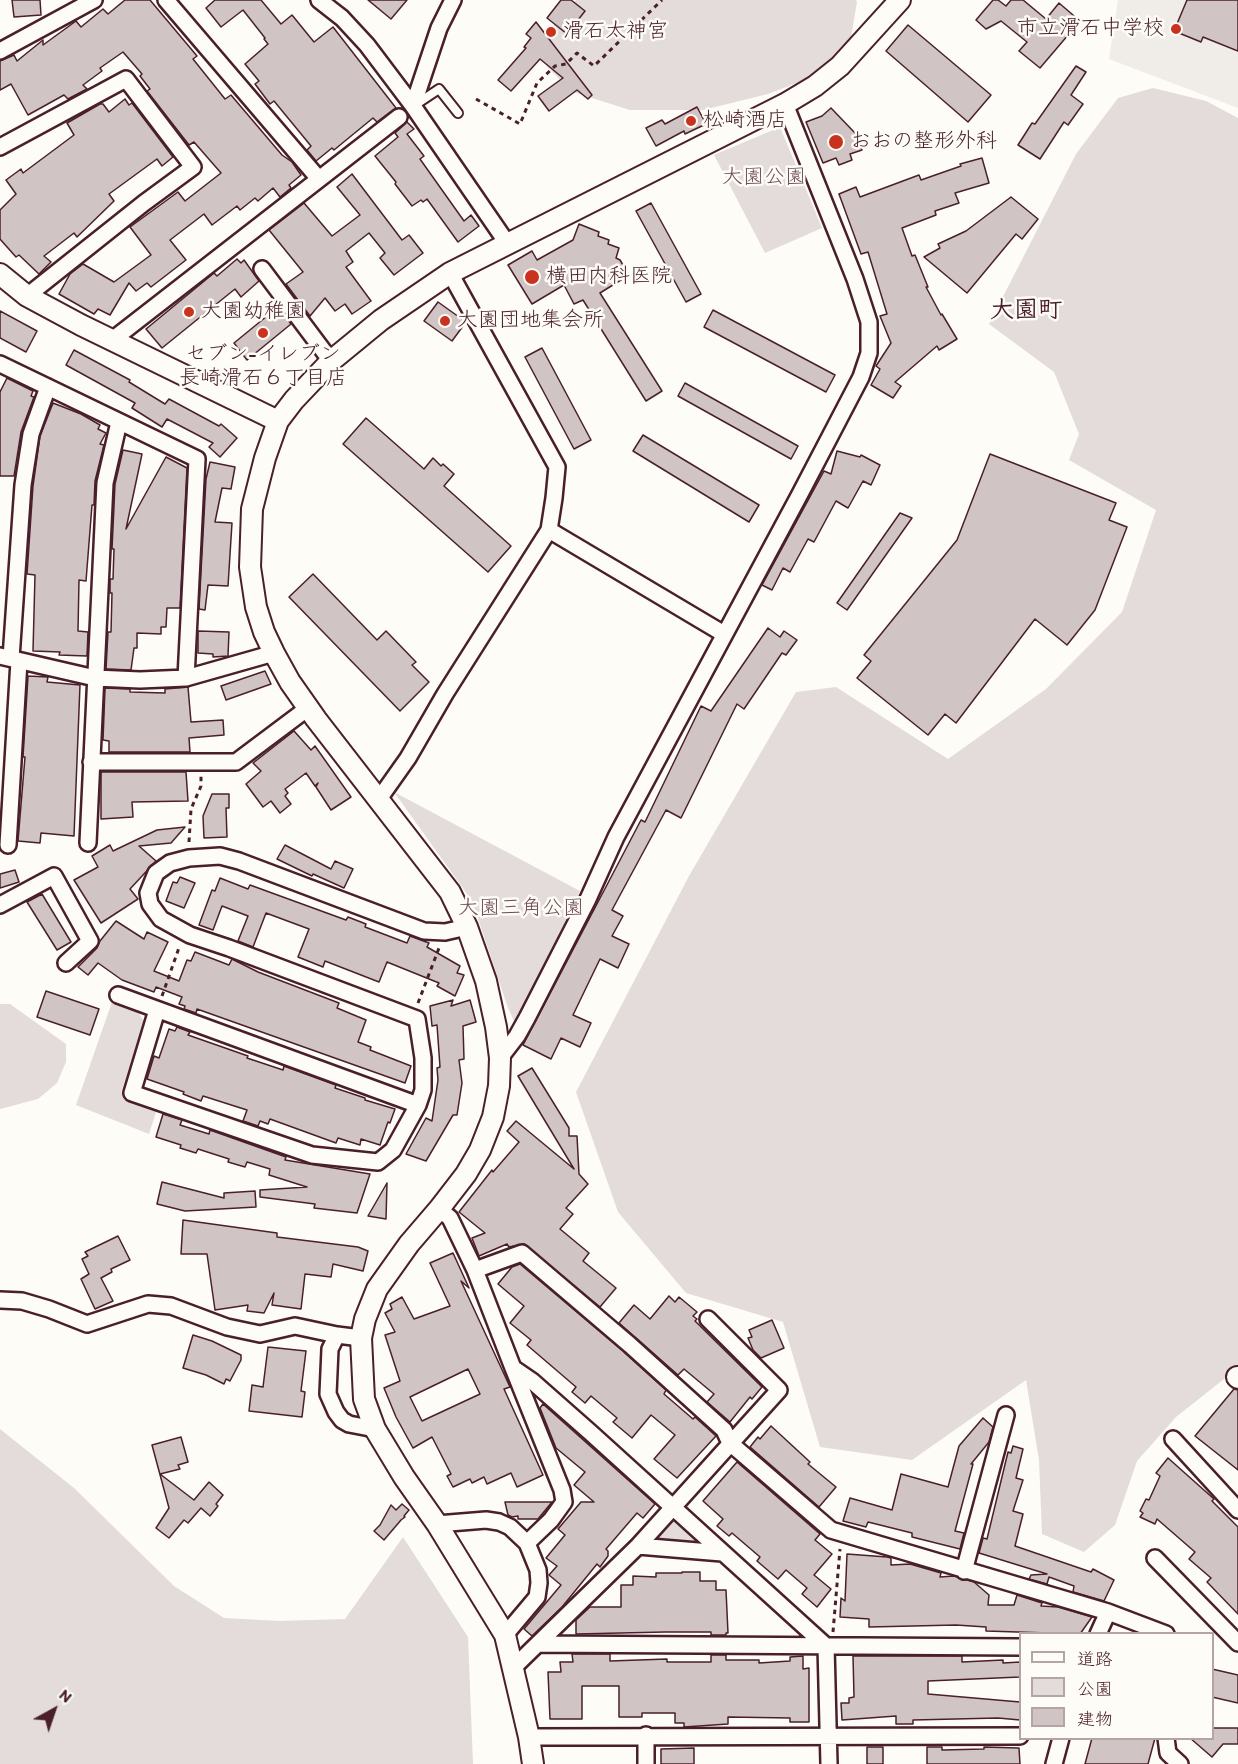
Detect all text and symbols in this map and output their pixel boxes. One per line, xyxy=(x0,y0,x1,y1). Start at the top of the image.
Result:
place label: 市立滑石中学校 xyxy=(1017,16,1164,42)
place label: 滑石太神宮 xyxy=(563,19,668,45)
marker: 市立滑石中学校 xyxy=(1169,22,1183,36)
marker: 滑石太神宮 xyxy=(544,25,558,39)
place label: 松崎酒店 xyxy=(703,108,787,134)
marker: 松崎酒店 xyxy=(684,114,698,128)
place label: おおの整形外科 xyxy=(850,129,997,155)
marker: おおの整形外科 xyxy=(827,133,845,151)
park label: 大園公園 xyxy=(722,165,806,191)
place label: 横田内科医院 xyxy=(546,264,672,290)
marker: 横田内科医院 xyxy=(523,268,541,286)
district label: 大園町 xyxy=(990,297,1062,325)
place label: 大園幼稚園 xyxy=(201,299,306,325)
marker: 大園幼稚園 xyxy=(182,305,196,319)
place label: 大園団地集会所 xyxy=(457,308,604,334)
marker: 大園団地集会所 xyxy=(438,314,452,328)
marker: セブン-イレブン 長崎滑石６丁目店 xyxy=(256,326,270,340)
place label: セブン-イレブン 長崎滑石６丁目店 xyxy=(179,342,347,392)
park label: 大園三角公園 xyxy=(458,896,584,922)
legend xyxy=(1019,1632,1214,1740)
text: 道路 xyxy=(1077,1648,1113,1670)
text: 公園 xyxy=(1077,1678,1113,1700)
north arrow xyxy=(24,1680,84,1740)
text: N xyxy=(56,1685,76,1707)
text: 建物 xyxy=(1077,1708,1113,1730)

